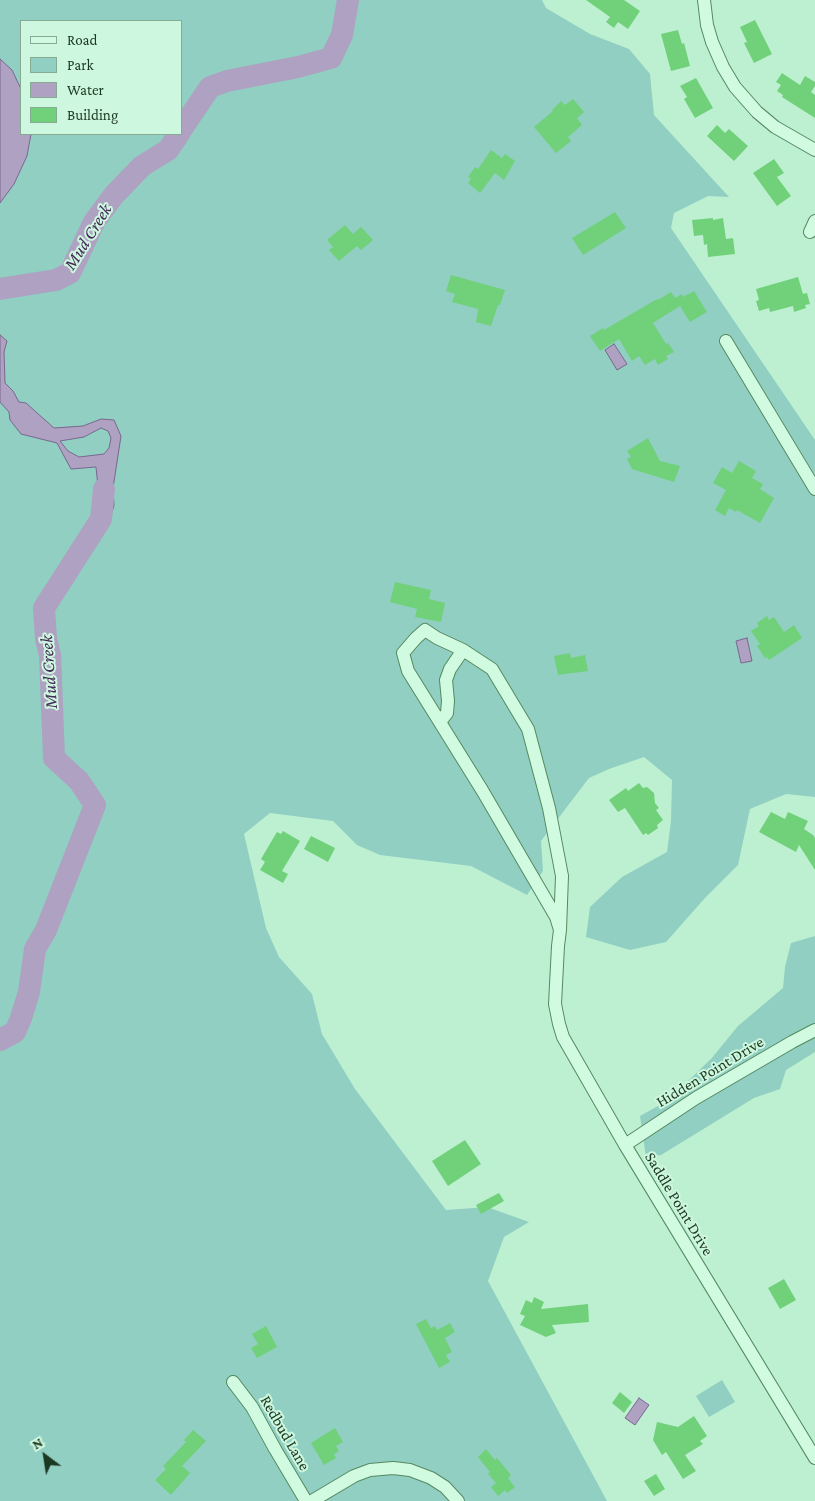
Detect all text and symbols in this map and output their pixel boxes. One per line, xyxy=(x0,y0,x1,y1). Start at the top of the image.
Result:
legend xyxy=(20,20,182,135)
text: Road xyxy=(67,32,97,48)
text: Park xyxy=(67,57,94,73)
text: Water xyxy=(67,82,104,98)
text: Building xyxy=(67,107,118,123)
water label: Mud Creek xyxy=(59,200,117,274)
water label: Mud Creek xyxy=(36,634,62,710)
street label: Hidden Point Drive xyxy=(653,1032,767,1112)
street label: Saddle Point Drive xyxy=(641,1149,717,1259)
street label: Redbud Lane xyxy=(256,1392,314,1474)
north arrow xyxy=(20,1431,70,1481)
text: N xyxy=(29,1434,45,1452)

